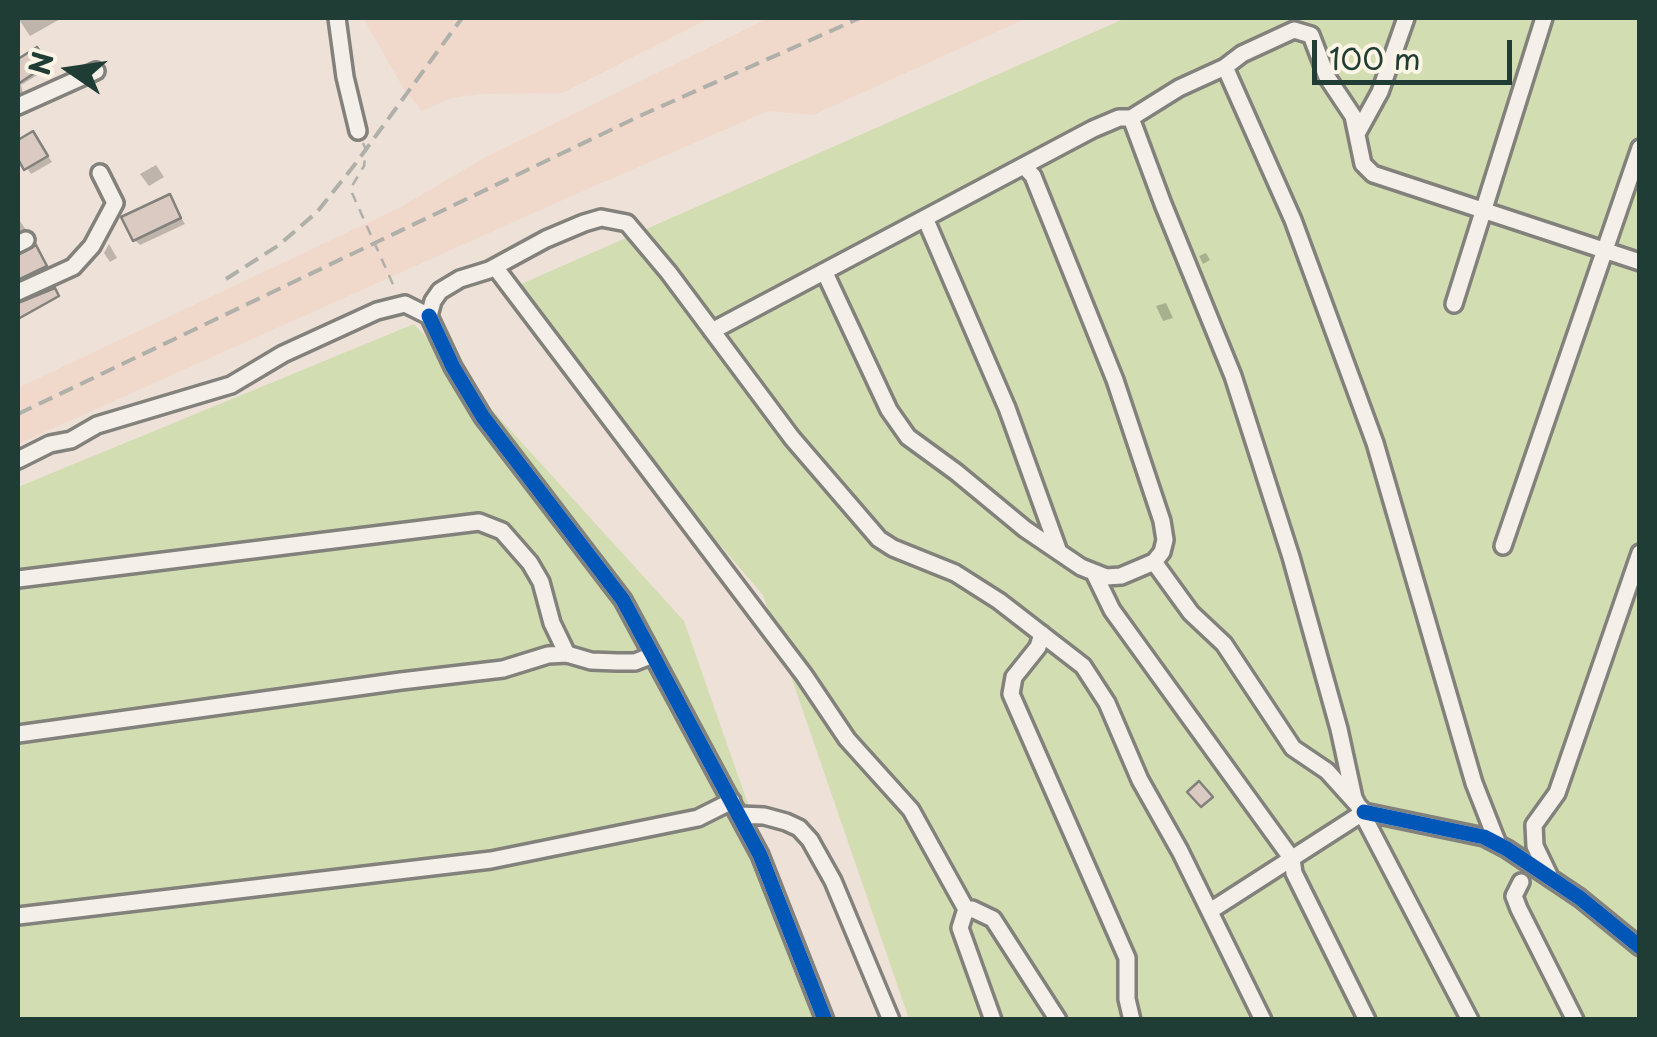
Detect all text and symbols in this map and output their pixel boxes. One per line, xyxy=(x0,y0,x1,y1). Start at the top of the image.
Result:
north arrow xyxy=(20,20,120,120)
scale bar xyxy=(1317,20,1517,82)
text: 100 m xyxy=(1329,35,1421,80)
text: N xyxy=(17,47,64,79)

